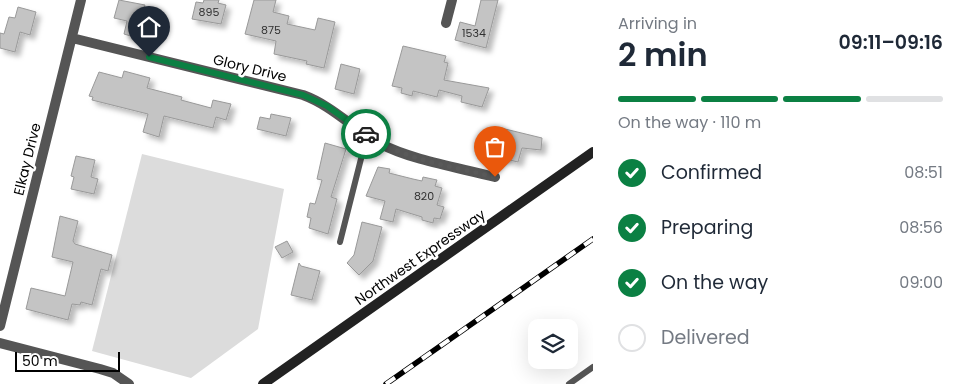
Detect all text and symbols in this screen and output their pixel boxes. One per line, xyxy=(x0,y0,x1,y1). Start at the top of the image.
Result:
house number: 895 xyxy=(199,4,219,20)
pin xyxy=(128,6,170,57)
text: Arriving in xyxy=(618,12,697,35)
icon: home xyxy=(135,13,163,41)
house number: 875 xyxy=(261,22,281,38)
house number: 1534 xyxy=(462,25,486,41)
text: 09:11–09:16 xyxy=(839,29,943,56)
text: 2 min xyxy=(618,32,708,77)
street label: Glory Drive xyxy=(211,49,289,87)
courier xyxy=(341,109,391,159)
text: On the way · 110 m xyxy=(618,111,761,134)
street label: Elkay Drive xyxy=(8,120,46,197)
icon: car xyxy=(352,120,380,148)
pin xyxy=(474,126,516,177)
icon: bag xyxy=(481,133,509,161)
icon: check xyxy=(618,159,646,187)
text: Confirmed xyxy=(661,159,762,186)
text: 08:51 xyxy=(904,161,943,184)
house number: 820 xyxy=(414,188,434,204)
street label: Northwest Expressway xyxy=(351,204,489,310)
icon: check xyxy=(618,214,646,242)
text: Preparing xyxy=(661,214,753,241)
text: 08:56 xyxy=(899,216,943,239)
icon: check xyxy=(618,269,646,297)
text: On the way xyxy=(661,269,768,296)
text: 09:00 xyxy=(899,271,943,294)
map controls xyxy=(528,319,578,369)
button: layers xyxy=(528,319,578,369)
text: Delivered xyxy=(661,324,750,351)
scale bar xyxy=(15,349,120,372)
text: 50 m xyxy=(22,351,58,371)

